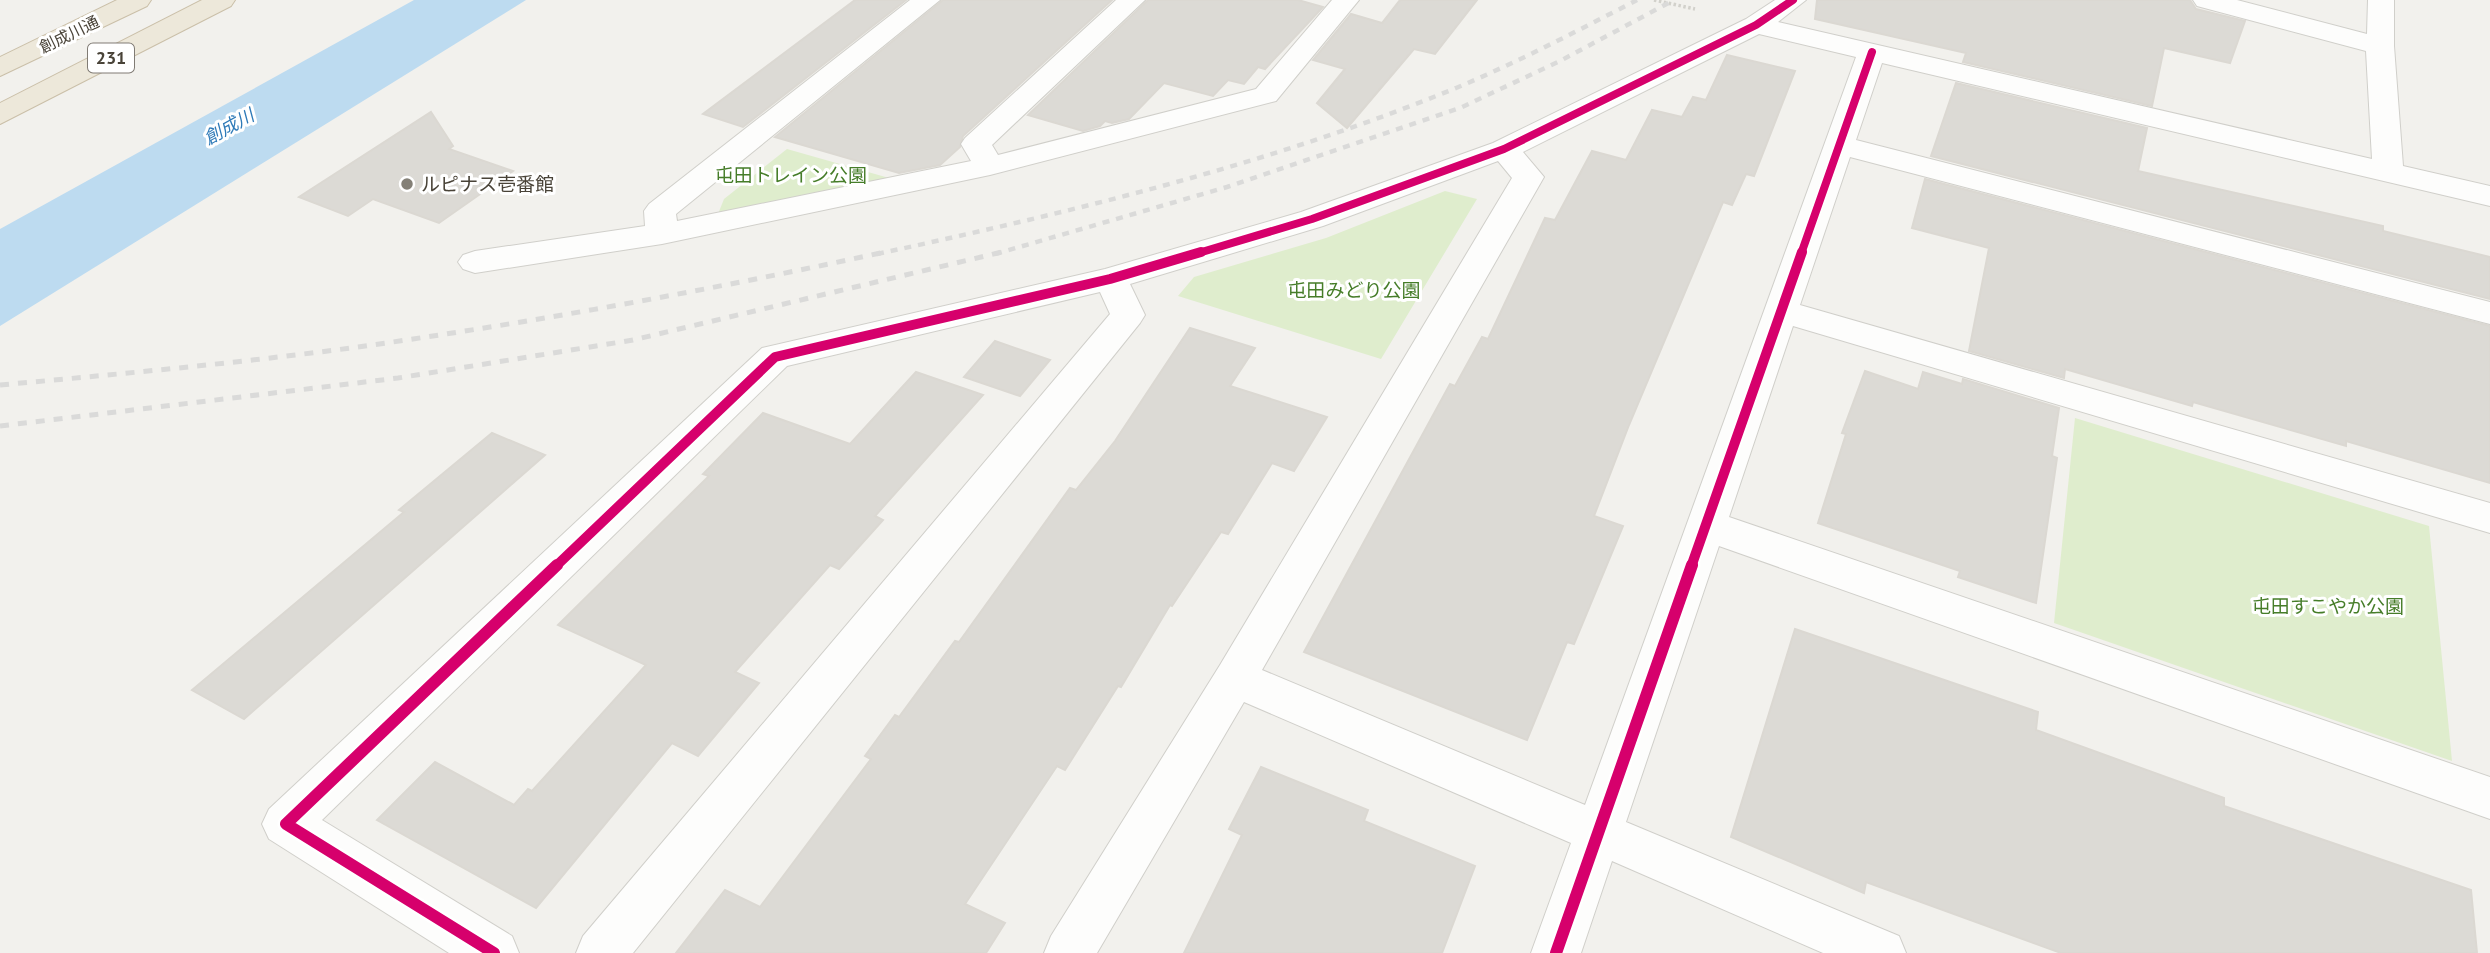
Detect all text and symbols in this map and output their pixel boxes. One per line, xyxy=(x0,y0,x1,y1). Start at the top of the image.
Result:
street label: 創成川通 xyxy=(36,11,102,57)
road number: 231 xyxy=(88,44,134,72)
water label: 創成川 xyxy=(200,102,260,150)
park label: 屯田トレイン公園 xyxy=(715,163,867,187)
place label: ルピナス壱番館 xyxy=(421,172,554,196)
marker: ルピナス壱番館 xyxy=(399,176,415,192)
park label: 屯田みどり公園 xyxy=(1287,278,1421,302)
park label: 屯田すこやか公園 xyxy=(2252,594,2404,618)

